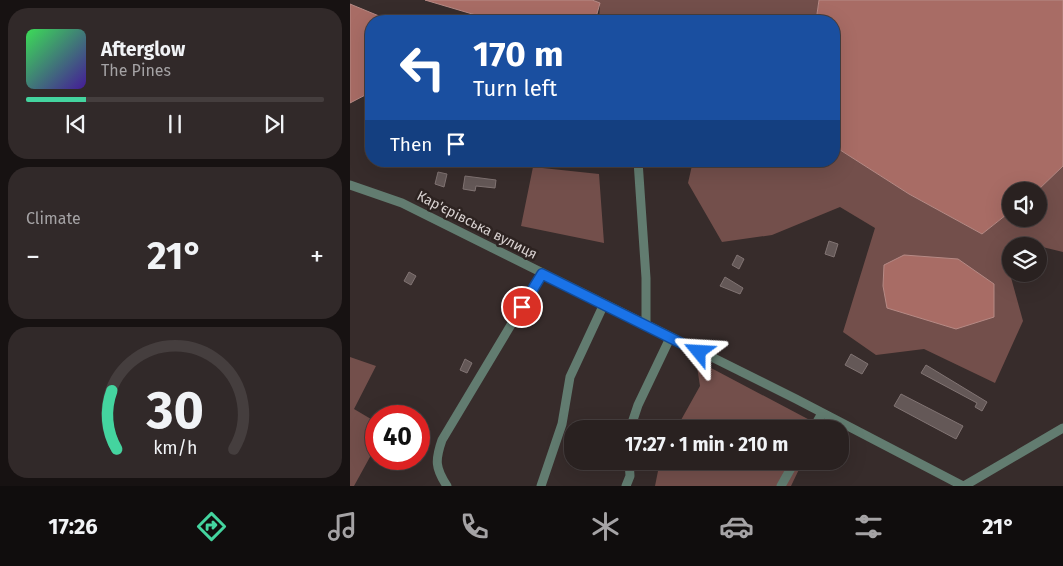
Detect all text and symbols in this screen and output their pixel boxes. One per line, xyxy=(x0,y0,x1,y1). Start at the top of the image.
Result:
text: 170 m xyxy=(473,33,564,75)
icon: left xyxy=(390,35,455,100)
text: Afterglow xyxy=(101,38,185,61)
text: The Pines xyxy=(101,61,171,80)
text: Turn left xyxy=(473,75,557,102)
icon: previous xyxy=(62,110,90,138)
icon: pause xyxy=(161,110,189,138)
icon: next xyxy=(260,110,288,138)
icon: arrive xyxy=(442,130,470,158)
text: Then xyxy=(390,133,432,156)
map controls xyxy=(1002,182,1047,282)
button: sound xyxy=(1002,182,1047,227)
street label: Кар'єрівська вулиця xyxy=(414,187,540,263)
text: Climate xyxy=(26,209,81,228)
text: 21° xyxy=(147,233,203,279)
button: layers xyxy=(1002,237,1047,282)
text: − xyxy=(26,240,40,273)
text: + xyxy=(310,240,324,273)
pin xyxy=(501,286,543,328)
icon: arrive xyxy=(508,293,536,321)
position arrow xyxy=(672,325,724,377)
text: 30 xyxy=(145,379,204,442)
speed limit sign: 40 xyxy=(365,405,430,470)
text: 17:27 · 1 min · 210 m xyxy=(625,433,788,456)
text: km/h xyxy=(153,437,197,459)
icon: directions xyxy=(194,509,229,544)
icon: music xyxy=(325,509,360,544)
icon: phone xyxy=(457,509,492,544)
icon: climate xyxy=(588,509,623,544)
icon: car xyxy=(719,509,754,544)
icon: filters xyxy=(851,509,886,544)
text: 17:26 xyxy=(48,513,98,540)
text: 21° xyxy=(982,513,1015,540)

